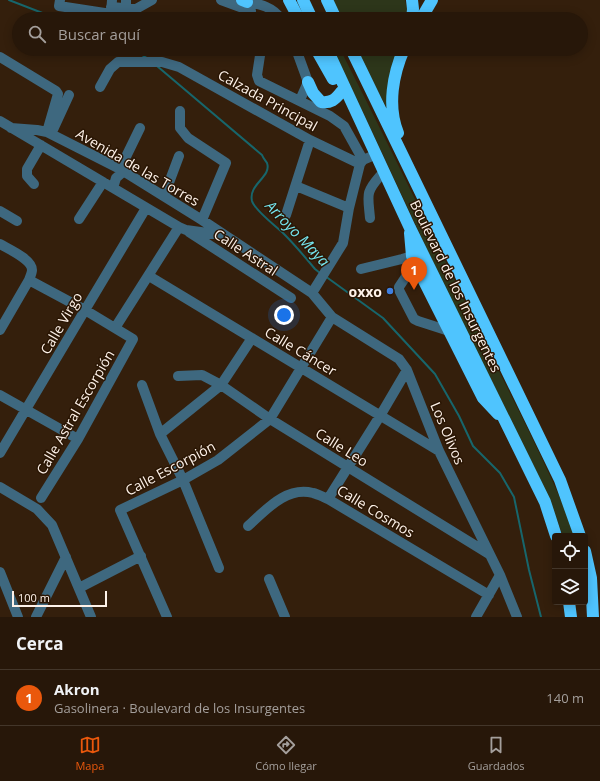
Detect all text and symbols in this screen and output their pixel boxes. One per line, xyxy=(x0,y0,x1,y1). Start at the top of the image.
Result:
search box xyxy=(12,12,588,56)
icon: search xyxy=(26,23,48,45)
text: Buscar aquí xyxy=(58,24,140,44)
street label: Calzada Principal xyxy=(215,65,321,135)
street label: Avenida de las Torres xyxy=(73,124,203,210)
water label: Arroyo Maya xyxy=(261,195,335,271)
street label: Boulevard de los Insurgentes xyxy=(406,197,506,376)
street label: Calle Astral xyxy=(210,224,282,280)
pin: 1 xyxy=(401,257,427,290)
place label: oxxo xyxy=(348,282,382,301)
marker: oxxo xyxy=(385,286,395,296)
street label: Calle Virgo xyxy=(36,288,86,358)
your location xyxy=(274,305,294,325)
street label: Calle Cáncer xyxy=(262,322,341,380)
street label: Calle Astral Escorpión xyxy=(32,346,118,478)
street label: Los Olivos xyxy=(426,399,470,467)
street label: Calle Leo xyxy=(312,423,372,471)
street label: Calle Escorpión xyxy=(122,436,218,500)
street label: Calle Cosmos xyxy=(334,480,419,542)
map controls xyxy=(552,533,588,605)
button: locate xyxy=(552,533,588,569)
button: layers xyxy=(552,569,588,605)
scale bar xyxy=(12,589,107,608)
text: 100 m xyxy=(18,590,50,605)
text: Cerca xyxy=(16,632,64,655)
text: Akron xyxy=(54,679,100,699)
text: 1 xyxy=(25,689,33,707)
text: 140 m xyxy=(546,689,584,707)
text: Gasolinera · Boulevard de los Insurgentes xyxy=(54,699,305,717)
tab: Mapa xyxy=(75,734,104,773)
tab: Cómo llegar xyxy=(255,734,317,773)
tab: Guardados xyxy=(468,734,525,773)

